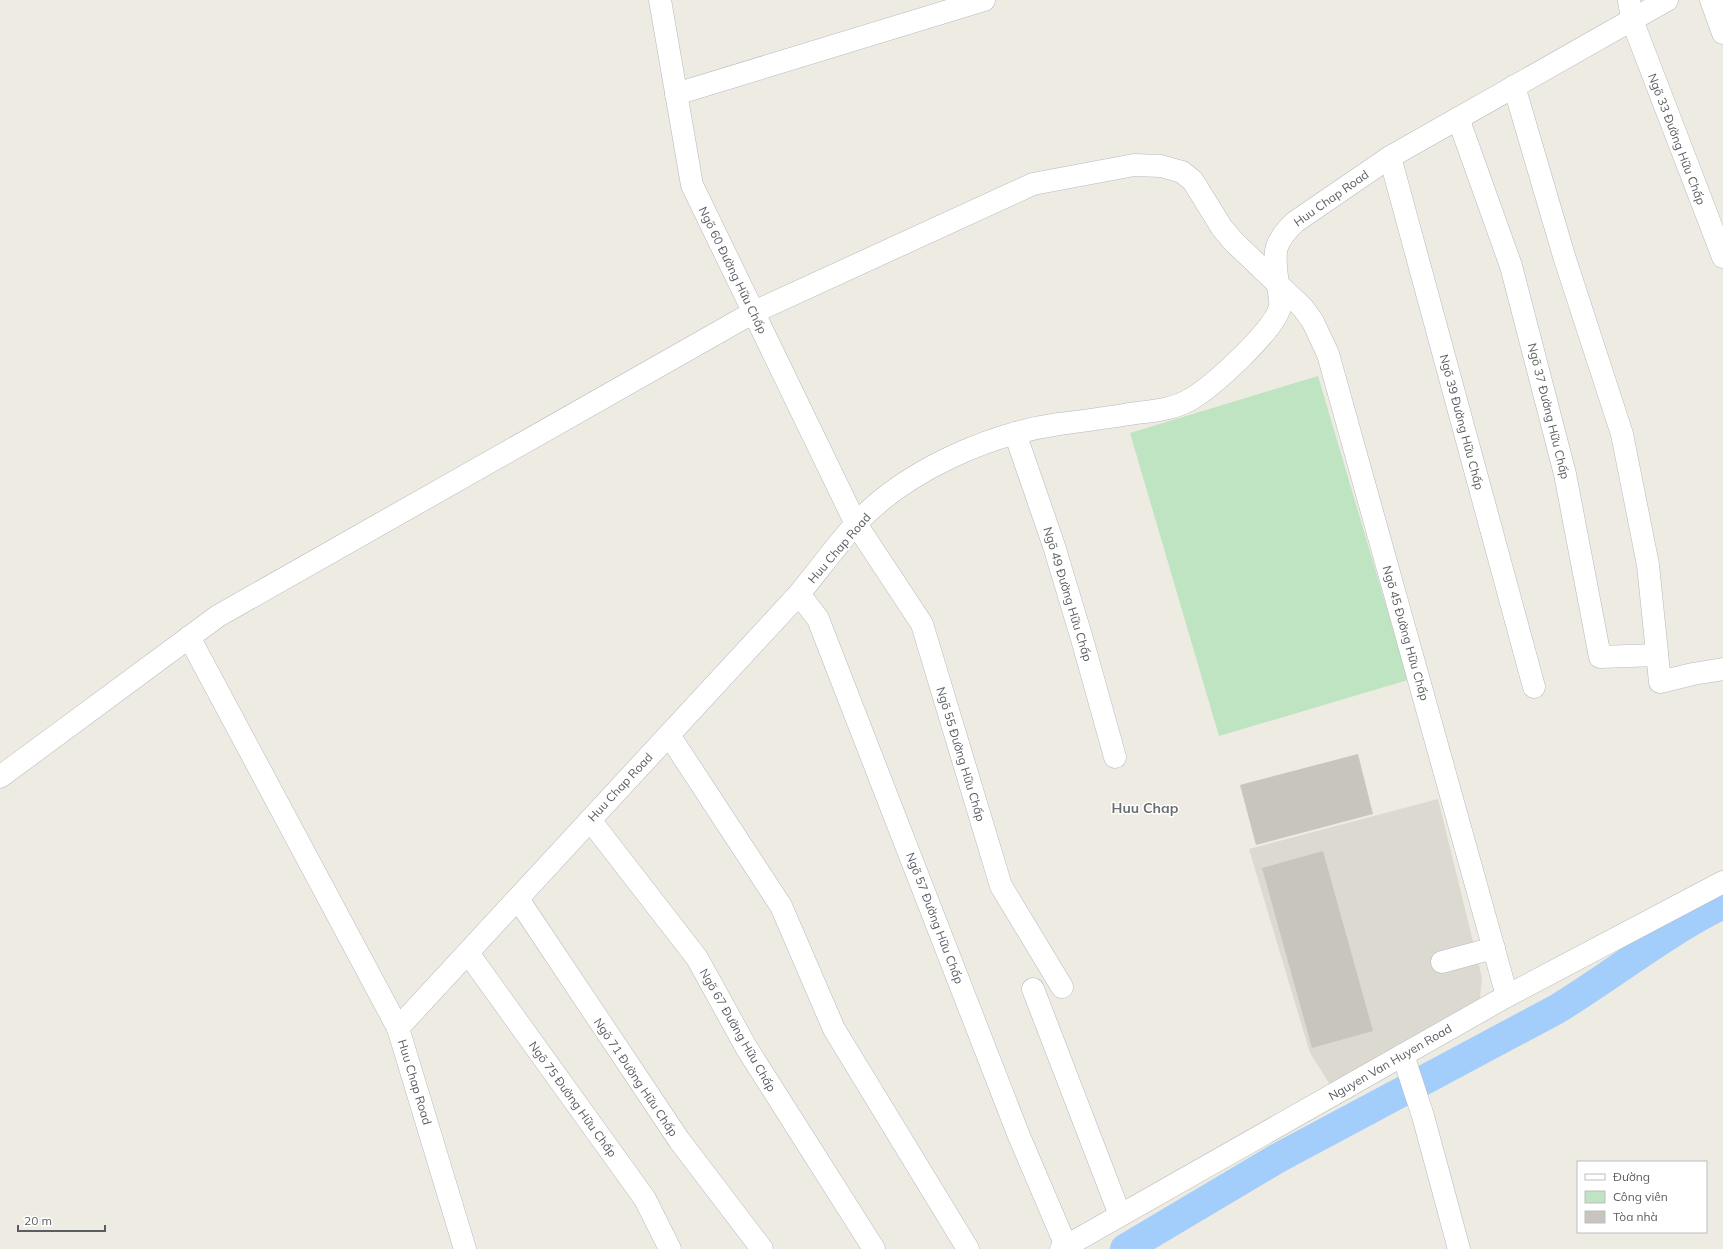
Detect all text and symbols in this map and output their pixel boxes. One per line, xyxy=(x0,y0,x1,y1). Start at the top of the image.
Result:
street label: Ngõ 33 Đường Hữu Chấp xyxy=(1645,71,1709,207)
street label: Huu Chap Road xyxy=(1291,167,1371,229)
street label: Ngõ 60 Đường Hữu Chấp xyxy=(696,204,770,336)
street label: Ngõ 37 Đường Hữu Chấp xyxy=(1525,341,1573,481)
street label: Ngõ 39 Đường Hữu Chấp xyxy=(1437,353,1487,491)
street label: Huu Chap Road xyxy=(804,510,874,586)
street label: Ngõ 49 Đường Hữu Chấp xyxy=(1040,525,1096,663)
street label: Ngõ 45 Đường Hữu Chấp xyxy=(1380,564,1432,702)
street label: Ngõ 55 Đường Hữu Chấp xyxy=(933,685,989,823)
street label: Huu Chap Road xyxy=(584,750,656,824)
district label: Huu Chap xyxy=(1112,799,1179,817)
street label: Ngõ 57 Đường Hữu Chấp xyxy=(903,850,967,986)
street label: Ngõ 67 Đường Hữu Chấp xyxy=(697,966,779,1094)
street label: Ngõ 71 Đường Hữu Chấp xyxy=(591,1015,681,1139)
street label: Nguyen Van Huyen Road xyxy=(1326,1021,1454,1103)
street label: Huu Chap Road xyxy=(395,1038,435,1126)
street label: Ngõ 75 Đường Hữu Chấp xyxy=(526,1038,620,1160)
legend xyxy=(1577,1161,1707,1233)
text: Đường xyxy=(1613,1169,1650,1184)
text: Công viên xyxy=(1613,1189,1668,1204)
scale bar xyxy=(18,1207,105,1233)
text: Tòa nhà xyxy=(1613,1209,1658,1224)
text: 20 m xyxy=(24,1213,52,1228)

